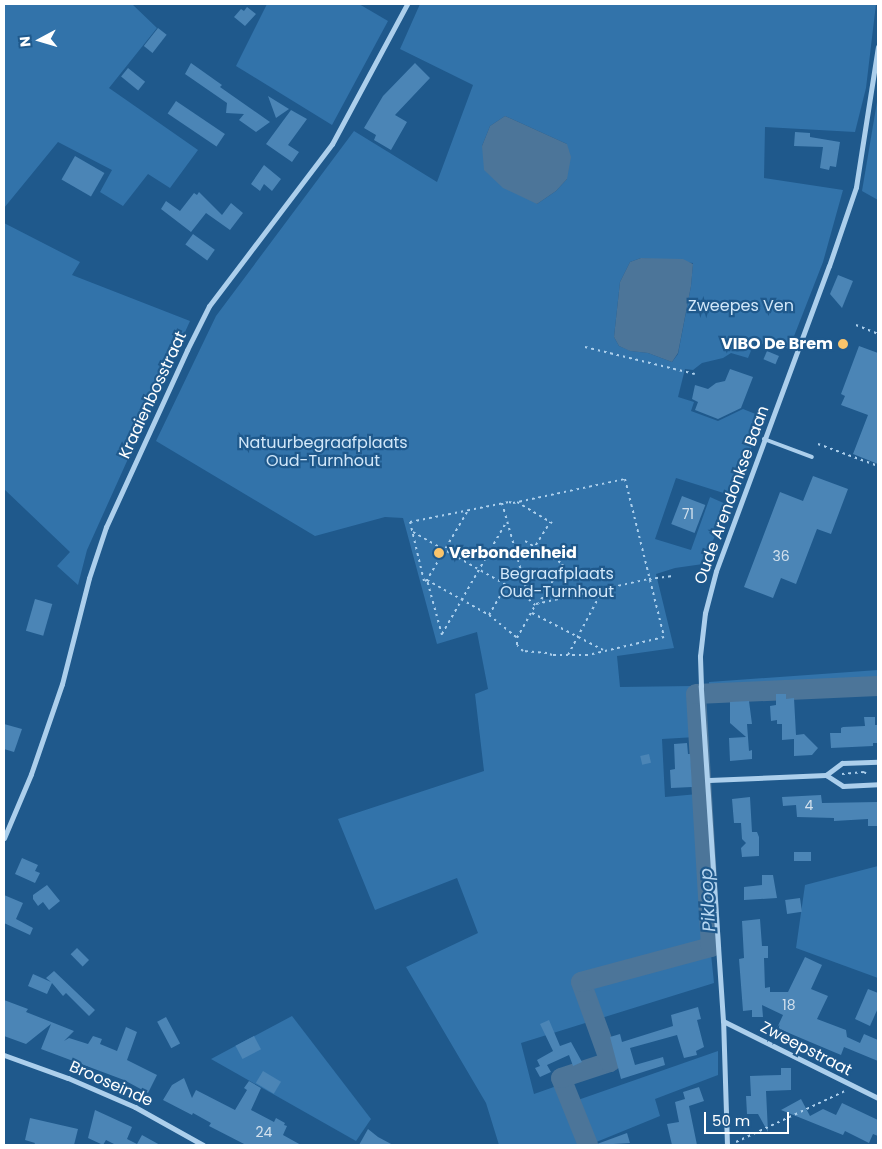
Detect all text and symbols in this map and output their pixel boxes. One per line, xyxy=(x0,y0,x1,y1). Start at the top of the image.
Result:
north arrow xyxy=(15,15,65,65)
text: N xyxy=(15,35,36,48)
park label: Zweepes Ven xyxy=(688,296,794,316)
street label: Kraaienbosstraat xyxy=(115,328,191,462)
place label: VIBO De Brem xyxy=(721,334,833,354)
marker: VIBO De Brem xyxy=(837,338,849,350)
street label: Oude Arendonkse Baan xyxy=(691,403,773,587)
park label: Natuurbegraafplaats Oud-Turnhout xyxy=(238,433,408,471)
house number: 71 xyxy=(682,506,694,522)
place label: Verbondenheid xyxy=(449,543,577,563)
marker: Verbondenheid xyxy=(433,547,445,559)
house number: 36 xyxy=(772,548,790,564)
park label: Begraafplaats Oud-Turnhout xyxy=(500,564,614,602)
house number: 4 xyxy=(805,797,813,813)
water label: Pikloop xyxy=(696,868,720,932)
house number: 18 xyxy=(782,997,796,1013)
street label: Zweepstraat xyxy=(757,1018,855,1080)
street label: Brooseinde xyxy=(66,1057,156,1111)
scale bar xyxy=(707,1102,792,1134)
text: 50 m xyxy=(712,1110,750,1131)
house number: 24 xyxy=(256,1124,272,1140)

